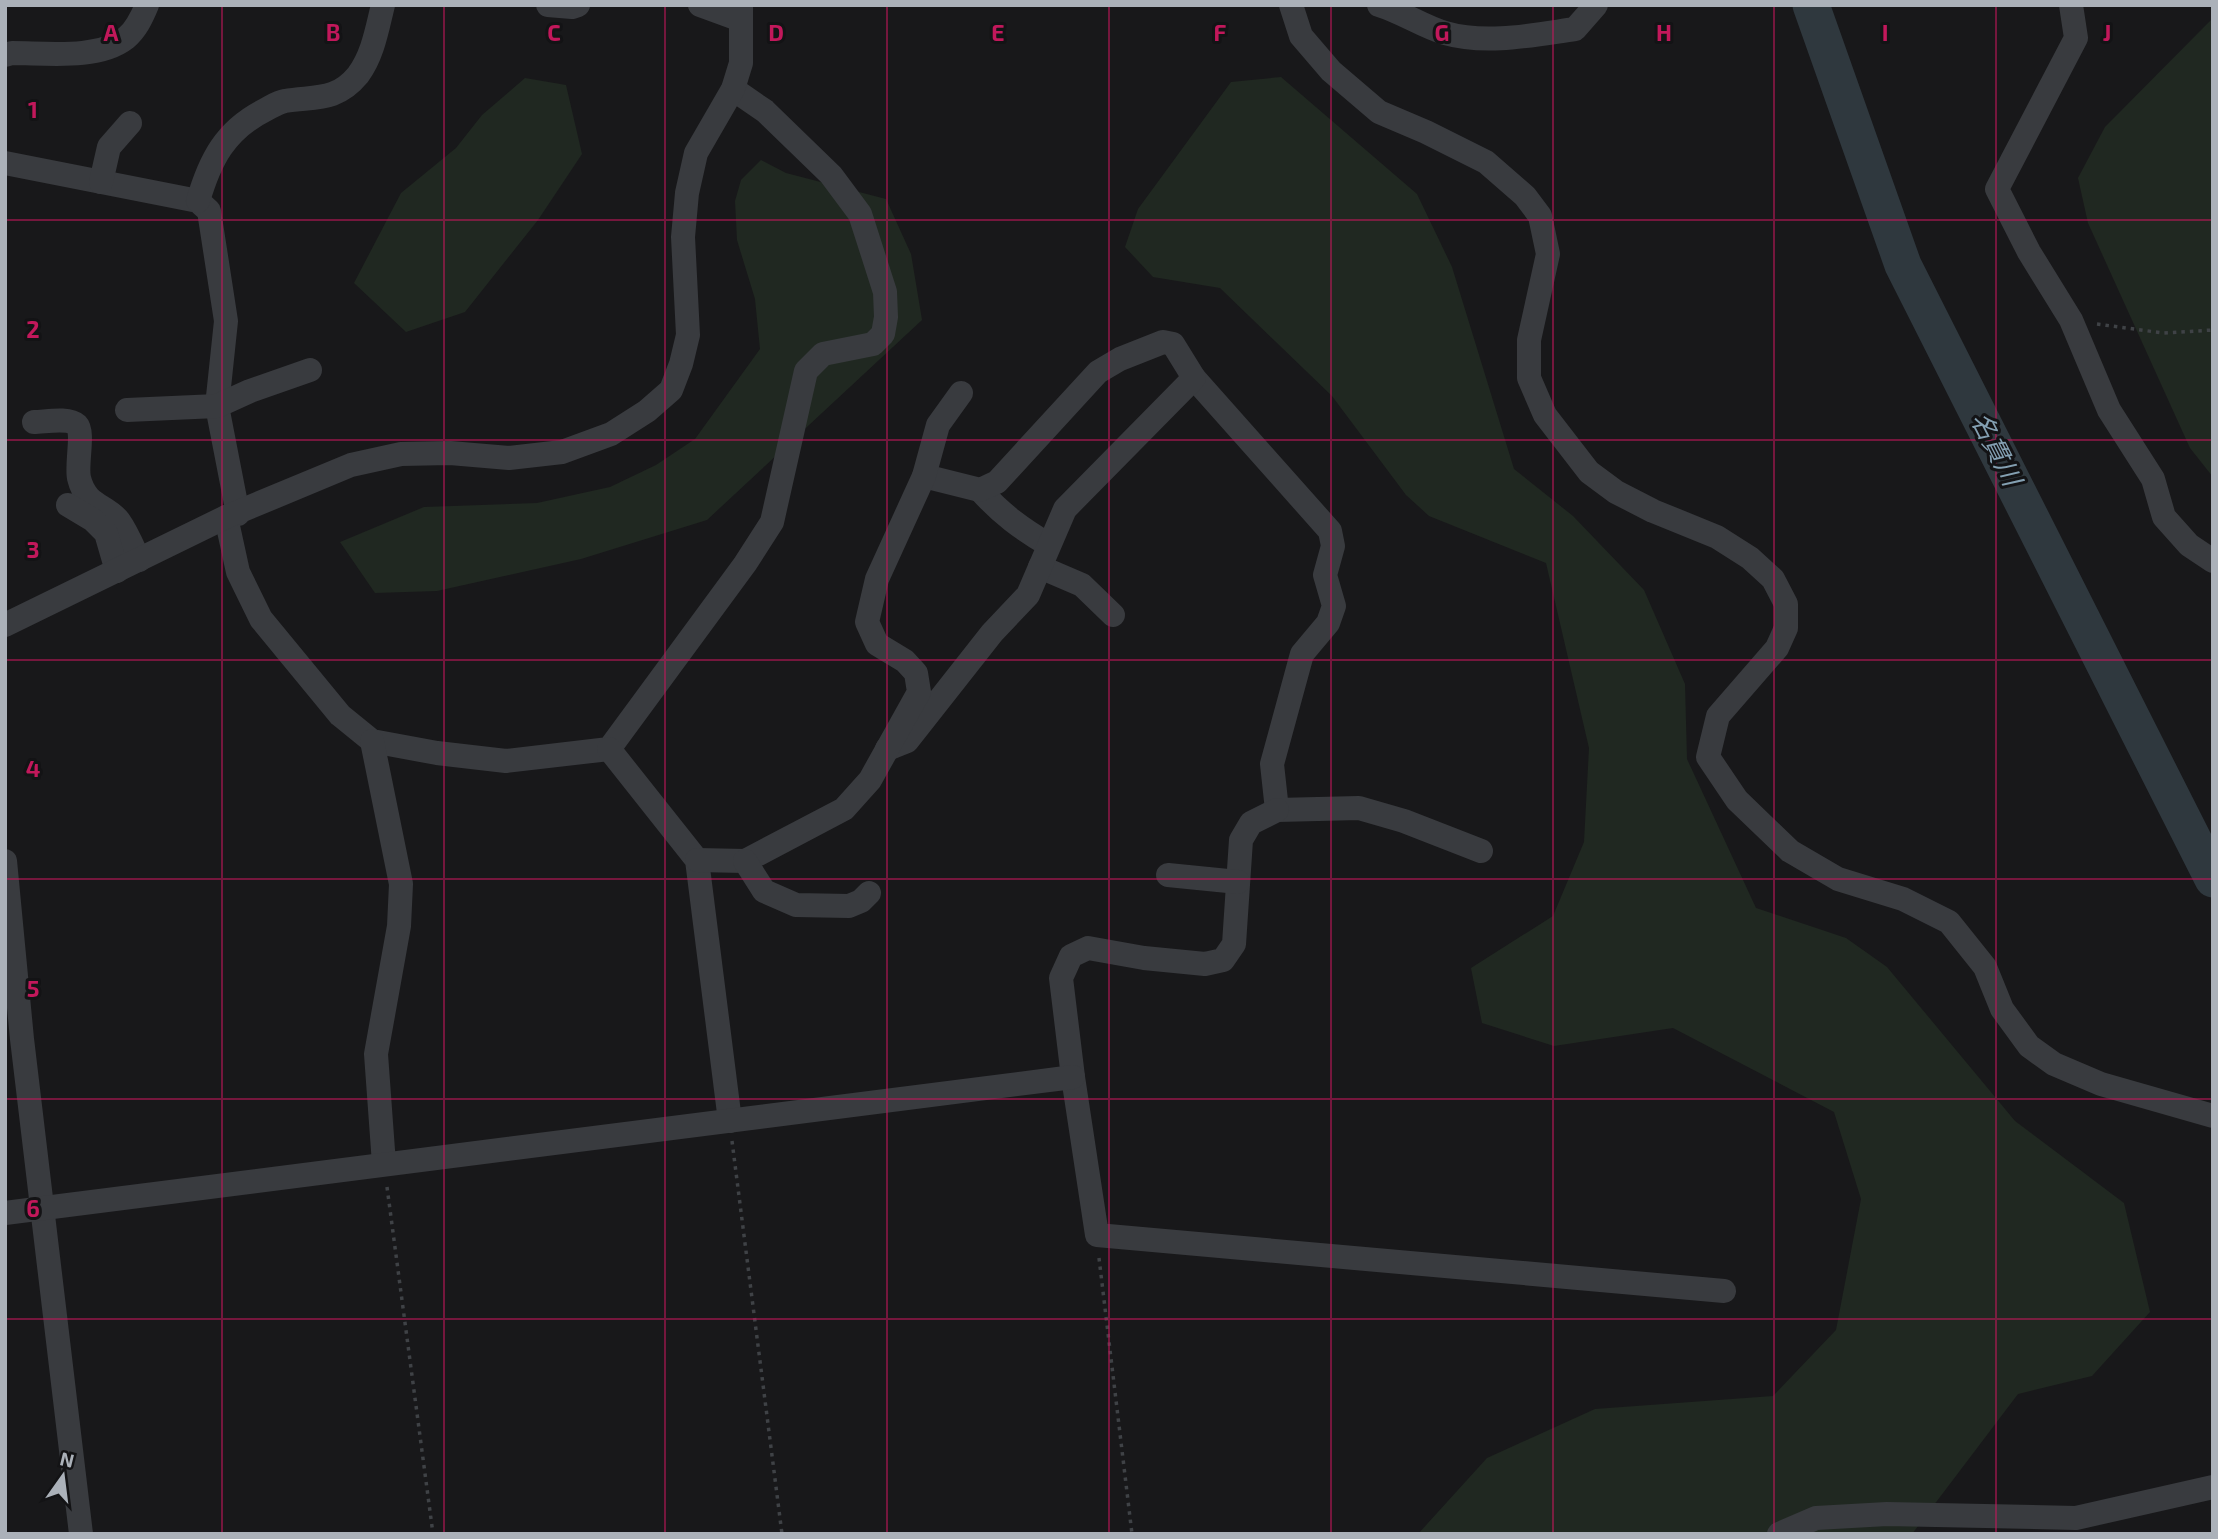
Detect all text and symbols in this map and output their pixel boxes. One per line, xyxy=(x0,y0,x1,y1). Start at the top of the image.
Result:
text: A xyxy=(103,18,119,46)
text: B xyxy=(326,18,340,46)
text: C xyxy=(547,18,561,46)
text: D xyxy=(768,18,784,46)
text: E xyxy=(991,18,1005,46)
text: F xyxy=(1214,18,1227,46)
text: G xyxy=(1435,18,1449,46)
text: H xyxy=(1656,18,1672,46)
text: I xyxy=(1882,18,1888,46)
text: J xyxy=(2103,18,2111,46)
text: 1 xyxy=(28,95,38,123)
text: 2 xyxy=(26,315,40,343)
water label: 名貫川 xyxy=(1966,407,2030,493)
text: 3 xyxy=(26,535,40,563)
text: 4 xyxy=(26,754,40,782)
text: 5 xyxy=(27,974,39,1002)
text: 6 xyxy=(26,1194,40,1222)
north arrow xyxy=(28,1441,98,1511)
text: N xyxy=(58,1446,77,1472)

